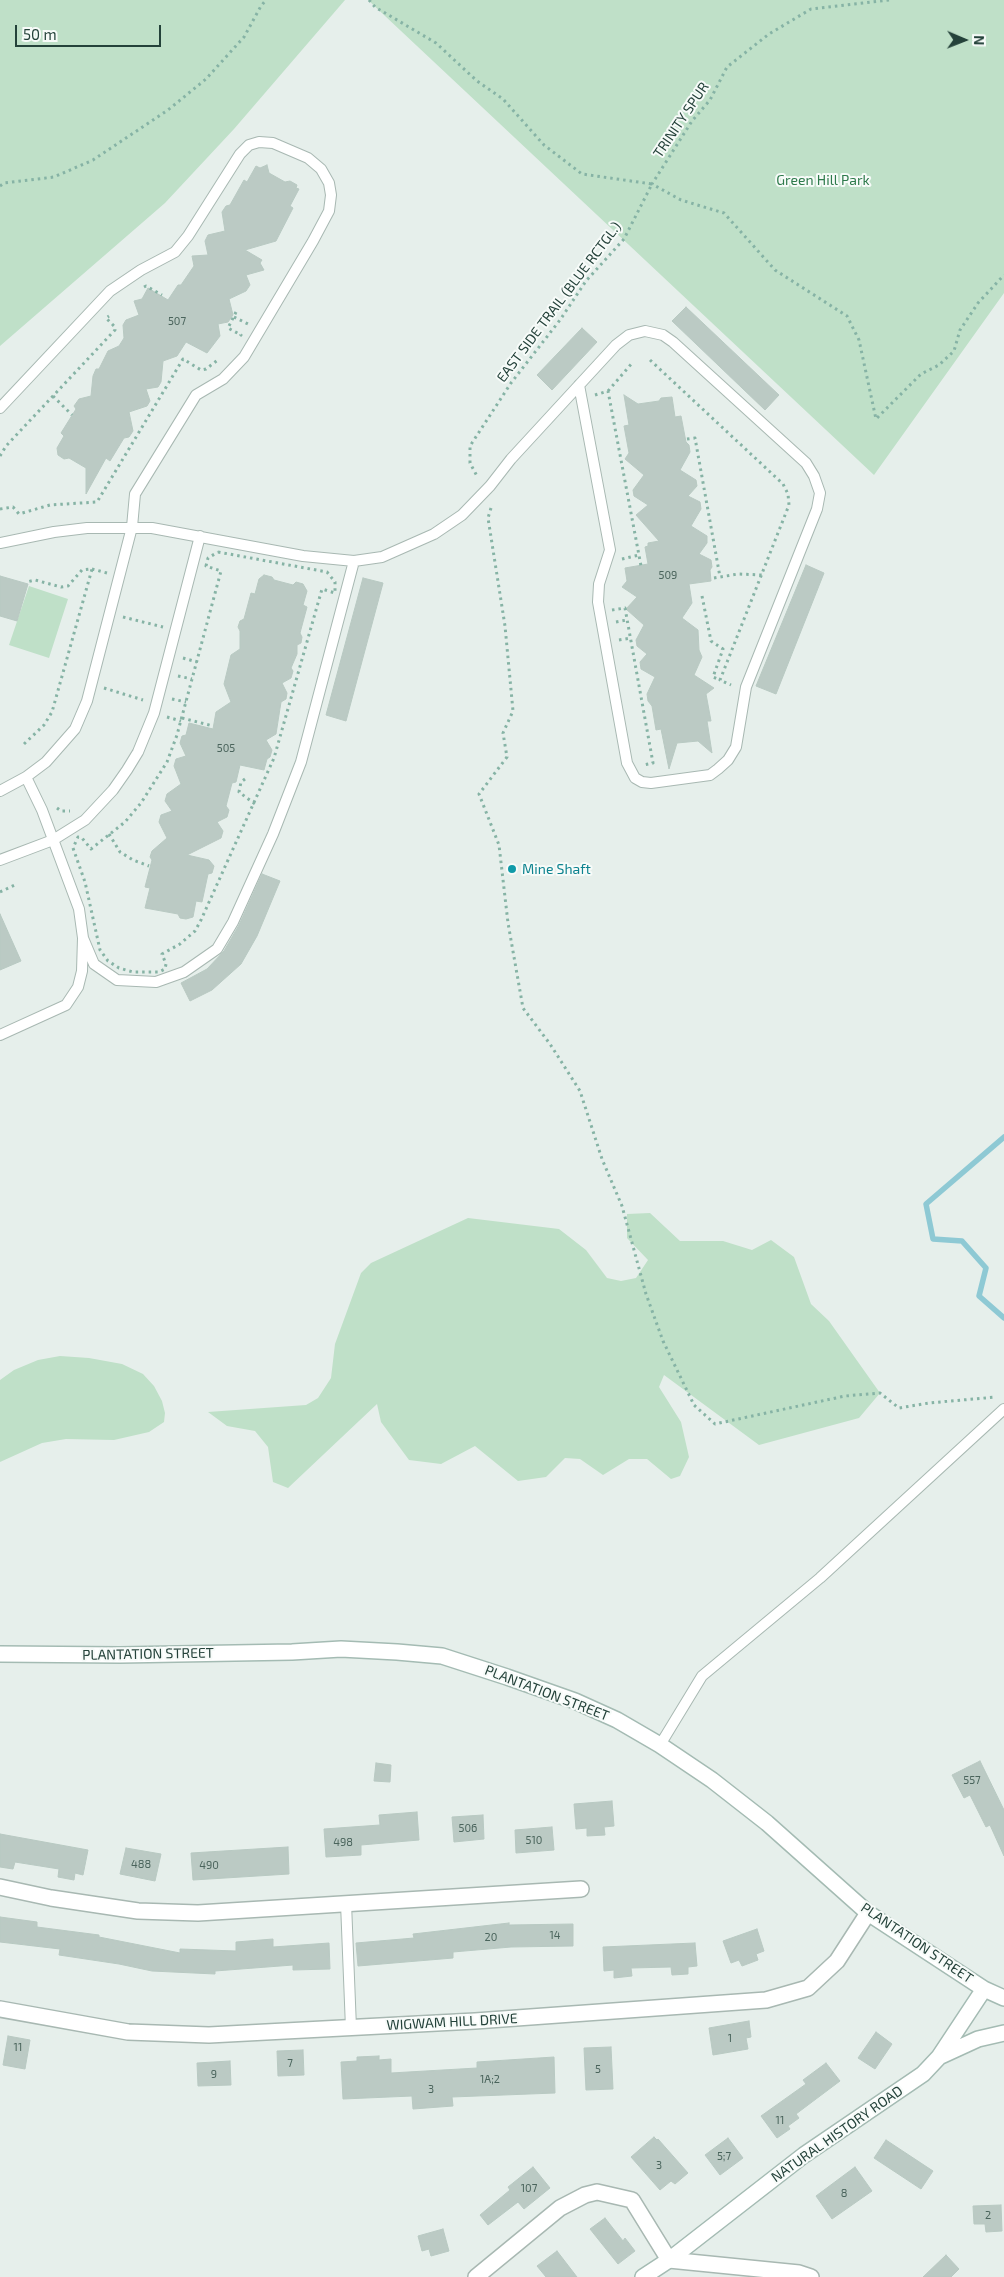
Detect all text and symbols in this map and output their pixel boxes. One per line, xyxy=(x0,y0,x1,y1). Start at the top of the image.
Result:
scale bar xyxy=(18,15,164,47)
north arrow xyxy=(939,15,989,65)
text: 50 m xyxy=(23,25,57,43)
text: N xyxy=(971,35,988,45)
street label: TRINITY SPUR xyxy=(650,79,712,161)
park label: Green Hill Park xyxy=(776,172,870,188)
street label: EAST SIDE TRAIL (BLUE RCTGL.) xyxy=(493,219,625,385)
house number: 507 xyxy=(168,314,186,328)
house number: 509 xyxy=(659,568,677,582)
house number: 505 xyxy=(217,741,235,755)
place label: Mine Shaft xyxy=(522,861,591,877)
marker: Mine Shaft xyxy=(506,863,518,875)
street label: PLANTATION STREET xyxy=(82,1644,214,1664)
street label: PLANTATION STREET xyxy=(482,1662,612,1724)
house number: 557 xyxy=(963,1773,981,1787)
house number: 506 xyxy=(459,1821,477,1835)
house number: 510 xyxy=(526,1833,542,1847)
house number: 498 xyxy=(333,1835,353,1849)
house number: 488 xyxy=(131,1857,151,1871)
house number: 490 xyxy=(199,1858,219,1872)
street label: PLANTATION STREET xyxy=(858,1899,976,1987)
house number: 14 xyxy=(549,1928,561,1942)
house number: 20 xyxy=(485,1930,497,1944)
street label: WIGWAM HILL DRIVE xyxy=(386,2010,518,2034)
house number: 1 xyxy=(728,2031,732,2045)
house number: 11 xyxy=(14,2040,22,2054)
house number: 7 xyxy=(287,2056,293,2070)
house number: 5 xyxy=(595,2062,601,2076)
house number: 9 xyxy=(211,2067,217,2081)
house number: 1A;2 xyxy=(480,2072,500,2086)
house number: 3 xyxy=(428,2082,434,2096)
street label: NATURAL HISTORY ROAD xyxy=(768,2082,906,2186)
house number: 11 xyxy=(776,2113,784,2127)
house number: 5;7 xyxy=(717,2149,731,2163)
house number: 3 xyxy=(656,2158,662,2172)
house number: 107 xyxy=(521,2181,537,2195)
house number: 8 xyxy=(841,2186,847,2200)
house number: 2 xyxy=(985,2208,991,2222)

